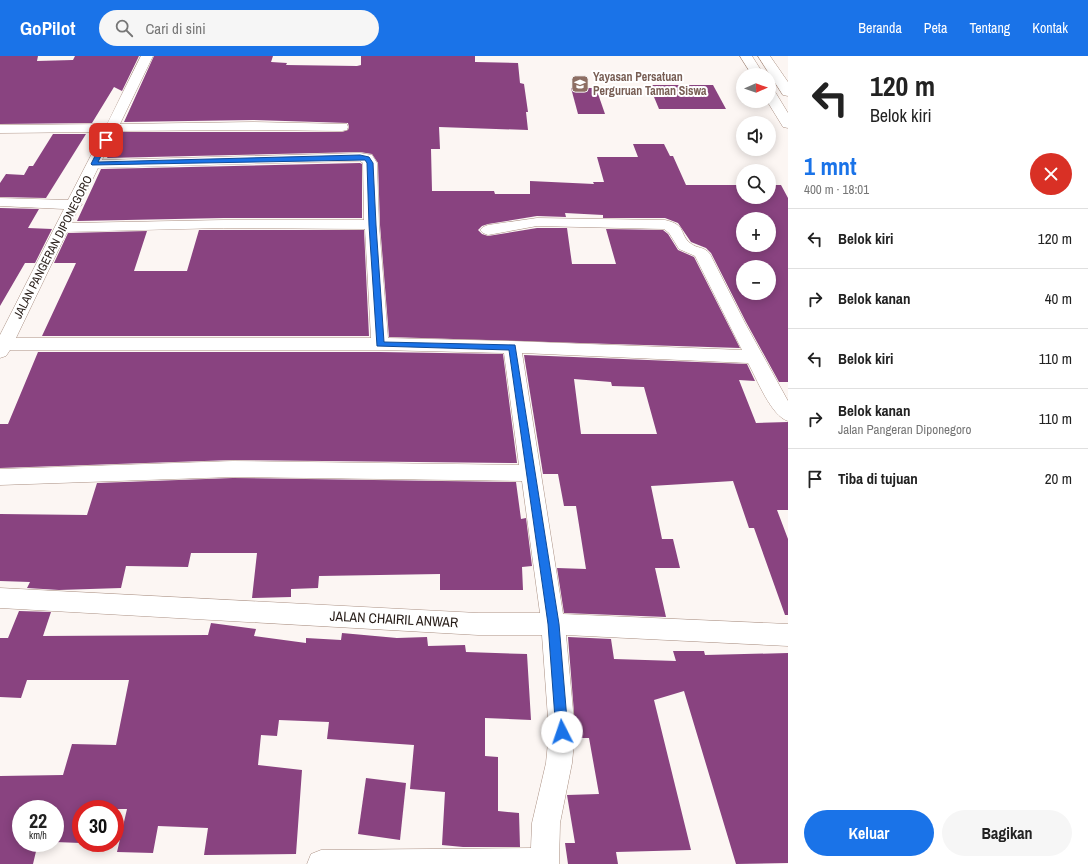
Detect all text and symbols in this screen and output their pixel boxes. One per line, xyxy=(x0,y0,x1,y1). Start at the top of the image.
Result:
search box xyxy=(99,10,379,46)
text: GoPilot xyxy=(20,15,75,41)
icon: search xyxy=(113,17,135,39)
text: Cari di sini xyxy=(145,18,206,39)
text: Beranda xyxy=(858,19,902,37)
text: Peta xyxy=(924,19,947,37)
text: Tentang xyxy=(969,19,1010,37)
text: Kontak xyxy=(1032,19,1068,37)
text: 120 m xyxy=(870,67,935,105)
north arrow xyxy=(736,68,776,108)
map controls xyxy=(736,68,776,300)
place label: Yayasan Persatuan Perguruan Taman Siswa xyxy=(593,69,707,99)
icon: left xyxy=(804,72,856,124)
school or university icon: Yayasan Persatuan Perguruan Taman Siswa xyxy=(570,74,590,94)
text: Belok kiri xyxy=(870,103,932,128)
button: sound xyxy=(736,116,776,156)
pin xyxy=(89,123,123,157)
icon: arrive xyxy=(95,129,117,151)
text: 1 mnt xyxy=(804,150,857,182)
button: close xyxy=(1030,153,1072,195)
button: search xyxy=(736,164,776,204)
street label: JALAN PANGERAN DIPONEGORO xyxy=(10,172,96,321)
text: 400 m · 18:01 xyxy=(804,181,869,198)
button: + xyxy=(736,212,776,252)
icon: left xyxy=(804,228,826,250)
text: Belok kiri xyxy=(838,228,893,249)
text: 120 m xyxy=(1038,228,1072,249)
button: − xyxy=(736,260,776,300)
icon: right xyxy=(804,288,826,310)
text: Belok kanan xyxy=(838,288,910,309)
text: 40 m xyxy=(1045,288,1072,309)
icon: left xyxy=(804,348,826,370)
text: Belok kiri xyxy=(838,348,893,369)
text: 110 m xyxy=(1039,348,1072,369)
text: Belok kanan xyxy=(838,400,910,421)
icon: right xyxy=(804,408,826,430)
text: 110 m xyxy=(1039,408,1072,429)
text: Jalan Pangeran Diponegoro xyxy=(838,421,971,438)
icon: arrive xyxy=(804,468,826,490)
text: Tiba di tujuan xyxy=(838,468,918,489)
text: 20 m xyxy=(1045,468,1072,489)
street label: JALAN CHAIRIL ANWAR xyxy=(329,607,459,631)
position arrow xyxy=(541,711,583,753)
speed limit sign: 30 xyxy=(72,800,124,852)
text: 22 xyxy=(29,807,47,834)
button: Keluar xyxy=(804,810,934,856)
button: Bagikan xyxy=(942,810,1072,856)
text: km/h xyxy=(29,829,47,842)

